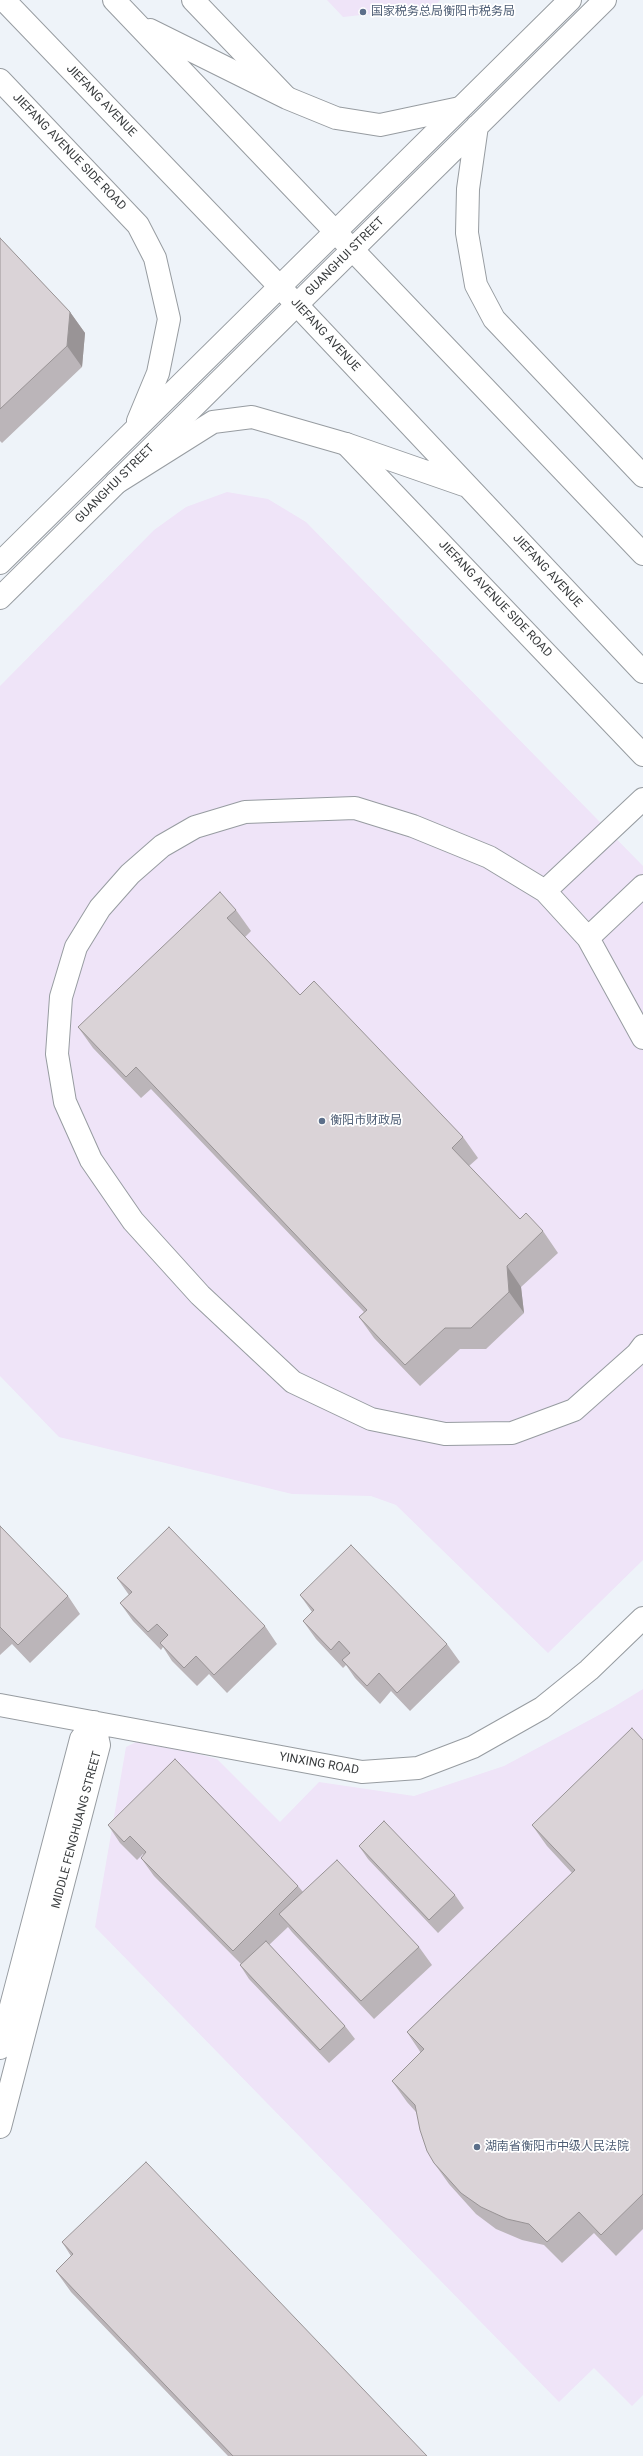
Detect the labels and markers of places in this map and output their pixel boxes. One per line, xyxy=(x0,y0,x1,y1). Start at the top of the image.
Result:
place label: 国家税务总局衡阳市税务局 xyxy=(371,5,515,19)
marker: 国家税务总局衡阳市税务局 xyxy=(358,7,368,17)
place label: 衡阳市财政局 xyxy=(330,1114,402,1128)
marker: 衡阳市财政局 xyxy=(317,1116,327,1126)
place label: 湖南省衡阳市中级人民法院 xyxy=(485,2140,629,2154)
marker: 湖南省衡阳市中级人民法院 xyxy=(472,2142,482,2152)

